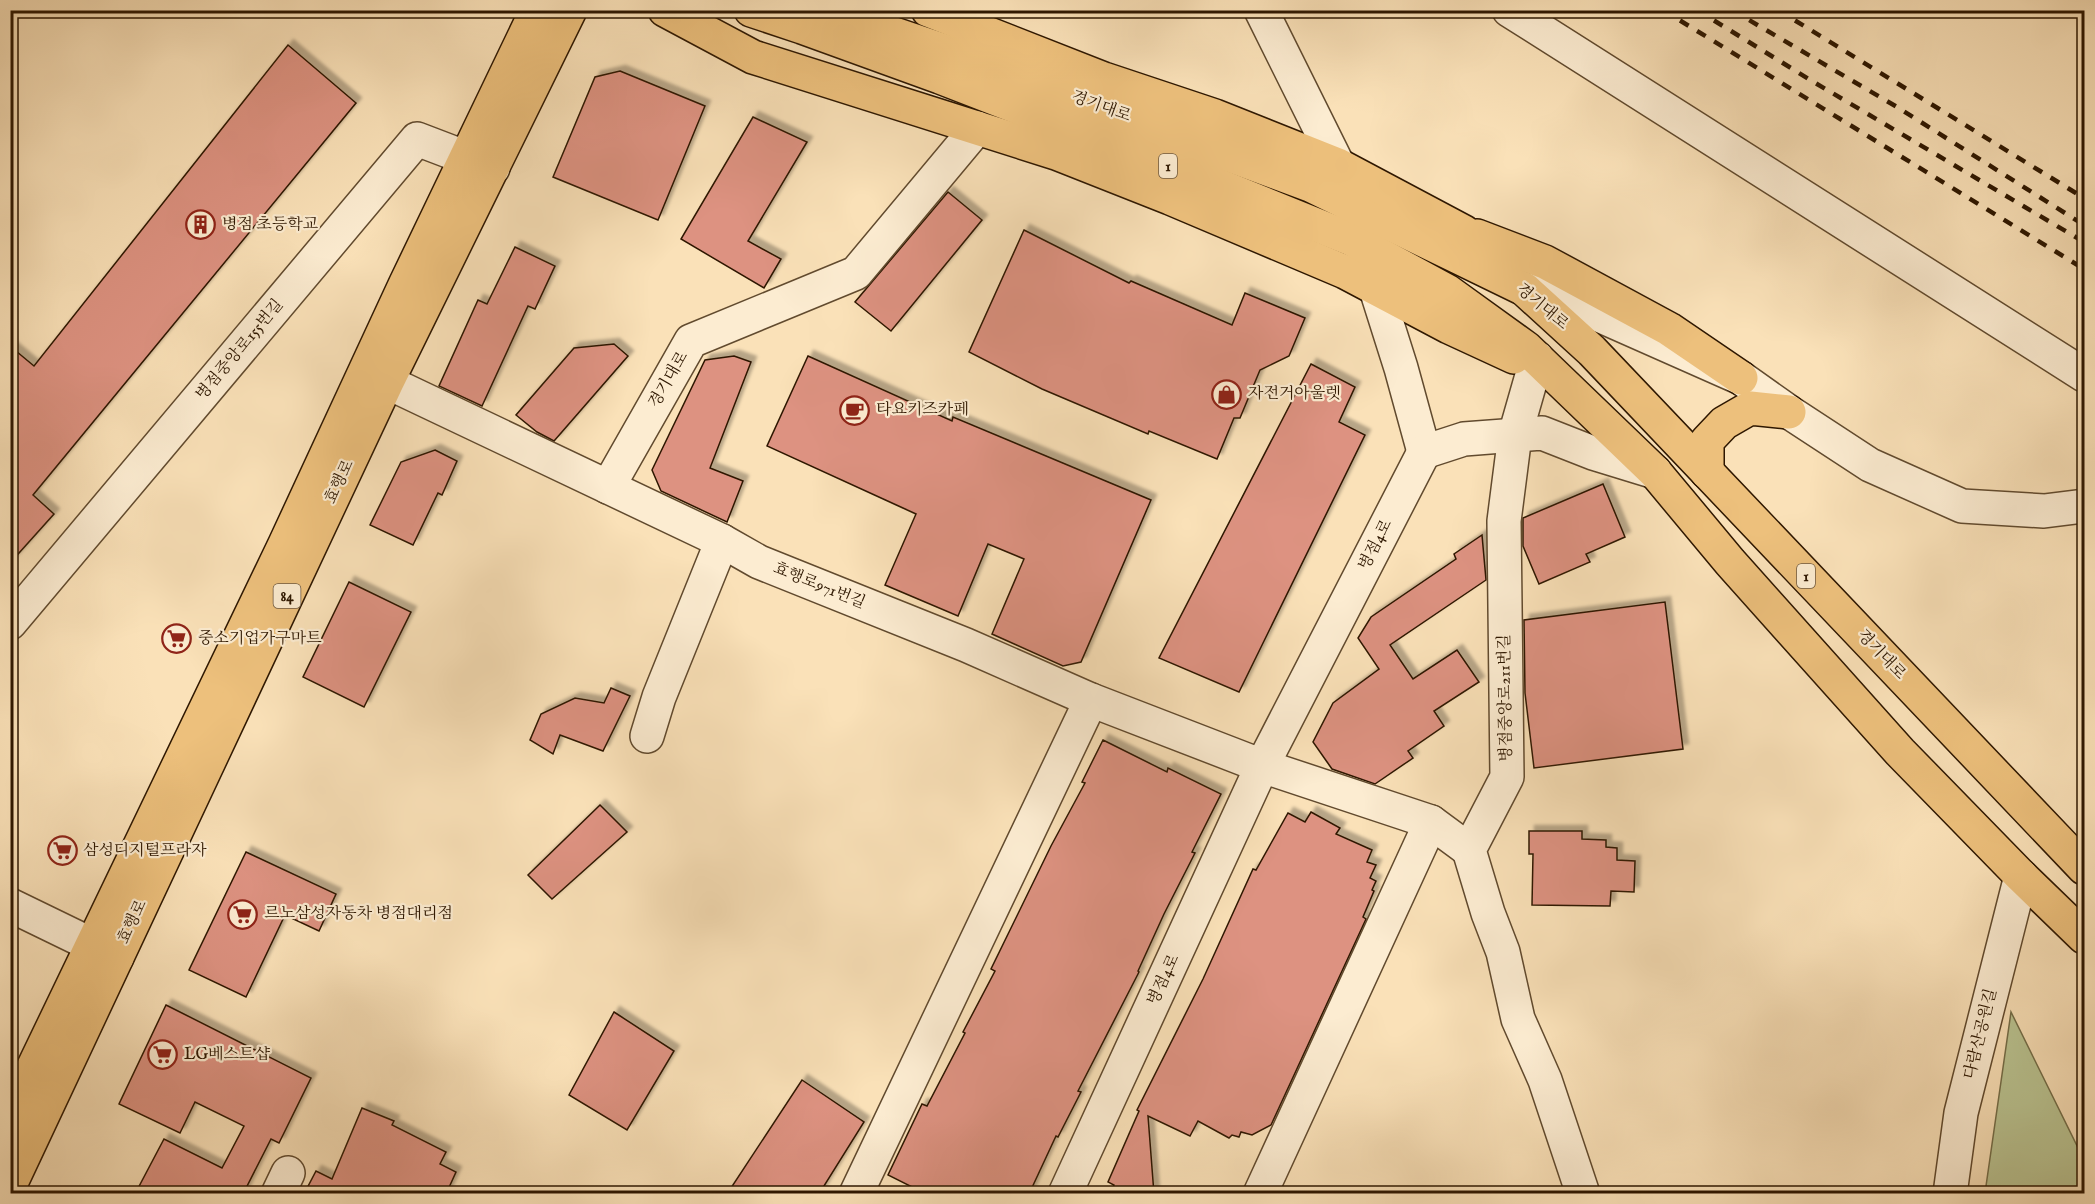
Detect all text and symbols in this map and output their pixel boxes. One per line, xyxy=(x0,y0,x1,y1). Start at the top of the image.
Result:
street label: 경기대로 xyxy=(1069,87,1134,127)
road number: 1 xyxy=(1159,154,1177,178)
building icon: 병점 초등학교 xyxy=(185,209,217,241)
place label: 병점 초등학교 xyxy=(222,215,318,235)
street label: 경기대로 xyxy=(1512,279,1573,335)
street label: 병점중앙로155번길 xyxy=(192,295,288,405)
street label: 경기대로 xyxy=(645,348,693,412)
shop icon: 자전거아울렛 xyxy=(1211,378,1243,410)
place label: 자전거아울렛 xyxy=(1248,384,1341,404)
cafe icon: 타요키즈카페 xyxy=(839,394,871,426)
place label: 타요키즈카페 xyxy=(876,400,969,420)
street label: 효행로 xyxy=(321,456,359,507)
street label: 병점4로 xyxy=(1355,516,1397,574)
street label: 효행로971번길 xyxy=(770,558,868,614)
road number: 1 xyxy=(1797,564,1815,588)
road number: 84 xyxy=(274,584,300,608)
supermarket icon: 중소기업가구마트 xyxy=(161,623,193,655)
street label: 경기대로 xyxy=(1852,626,1910,685)
place label: 중소기업가구마트 xyxy=(198,629,322,649)
street label: 병점중앙로211번길 xyxy=(1495,634,1517,762)
supermarket icon: 삼성디지털프라자 xyxy=(46,835,78,867)
place label: 삼성디지털프라자 xyxy=(83,841,207,861)
street label: 효행로 xyxy=(114,896,152,947)
supermarket icon: 르노삼성자동차 병점대리점 xyxy=(227,898,259,930)
place label: 르노삼성자동차 병점대리점 xyxy=(264,904,453,924)
street label: 병점4로 xyxy=(1143,951,1185,1009)
street label: 다람산공원길 xyxy=(1960,987,2002,1081)
supermarket icon: LG베스트샵 xyxy=(147,1039,179,1071)
place label: LG베스트샵 xyxy=(184,1045,270,1065)

